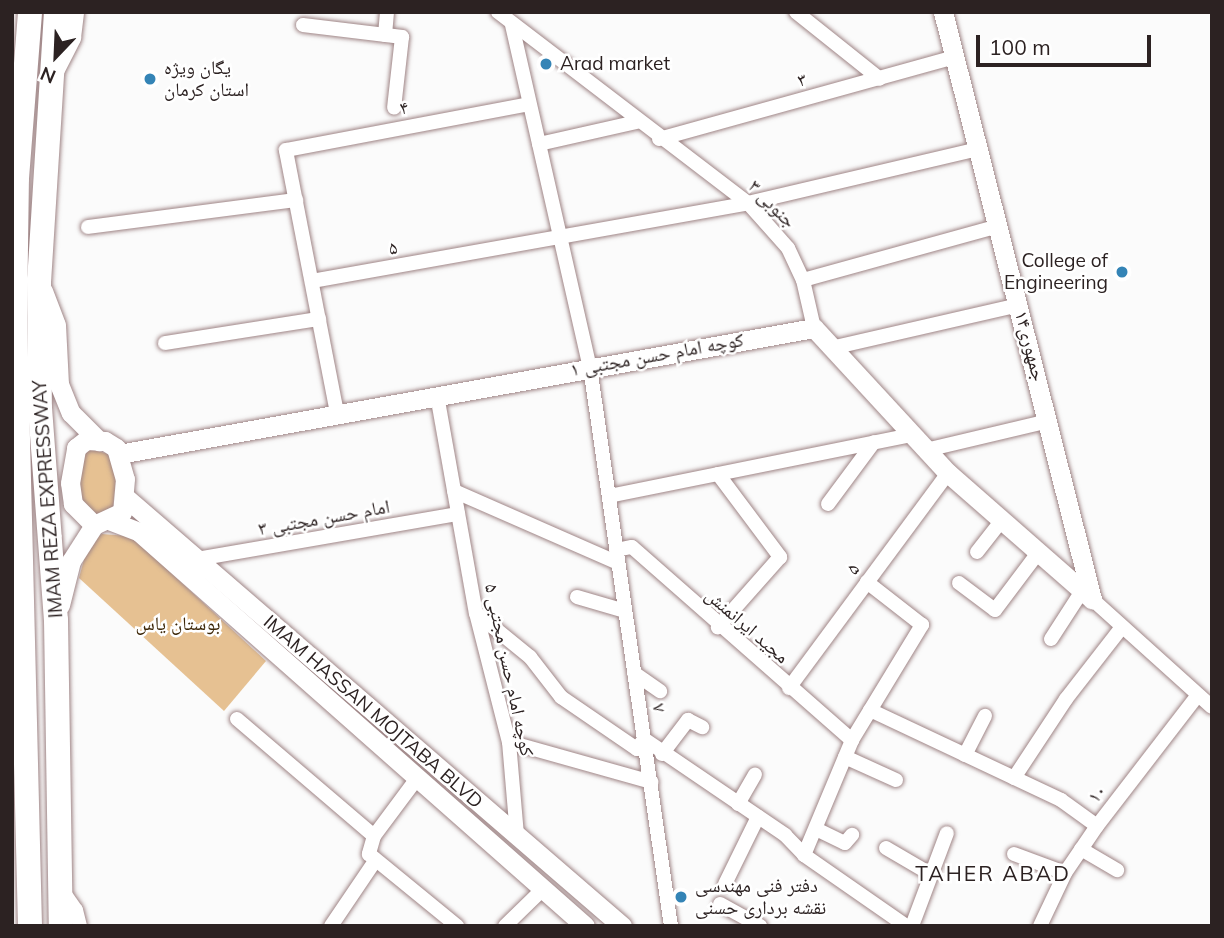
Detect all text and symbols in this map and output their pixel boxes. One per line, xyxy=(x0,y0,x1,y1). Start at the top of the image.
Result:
north arrow xyxy=(21,21,91,91)
scale bar xyxy=(979,21,1154,65)
text: 100 m xyxy=(989,34,1051,60)
place label: Arad market xyxy=(560,53,670,75)
marker: Arad market xyxy=(538,56,554,72)
place label: یگان ویژه استان کرمان xyxy=(164,57,249,101)
text: N xyxy=(37,61,59,89)
street label: ۳ xyxy=(795,68,809,92)
marker: یگان ویژه استان کرمان xyxy=(142,71,158,87)
street label: ۴ xyxy=(398,96,410,120)
street label: ۳ جنوبی xyxy=(743,175,801,233)
street label: ۵ xyxy=(387,236,399,260)
place label: College of Engineering xyxy=(1004,250,1108,294)
marker: College of Engineering xyxy=(1114,264,1130,280)
street label: جمهوری۱۴ xyxy=(1010,308,1050,384)
street label: کوچه امام حسن مجتبی ۱ xyxy=(569,329,745,381)
street label: IMAM REZA EXPRESSWAY xyxy=(28,379,68,619)
street label: امام حسن مجتبی ۳ xyxy=(256,495,392,541)
street label: ۵ xyxy=(841,559,865,579)
street label: کوچه امام حسن مجتبی ۵ xyxy=(480,582,538,758)
street label: مجید ایرانمنش xyxy=(701,584,793,668)
street label: IMAM HASSAN MOJTABA BLVD xyxy=(259,611,487,813)
park label: بوستان یاس xyxy=(136,613,220,635)
street label: ۷ xyxy=(647,702,671,714)
street label: ۱۰ xyxy=(1083,780,1111,808)
district label: TAHER ABAD xyxy=(916,860,1070,886)
place label: دفتر فنی مهندسی نقشه برداری حسنی xyxy=(695,875,826,919)
marker: دفتر فنی مهندسی نقشه برداری حسنی xyxy=(673,889,689,905)

